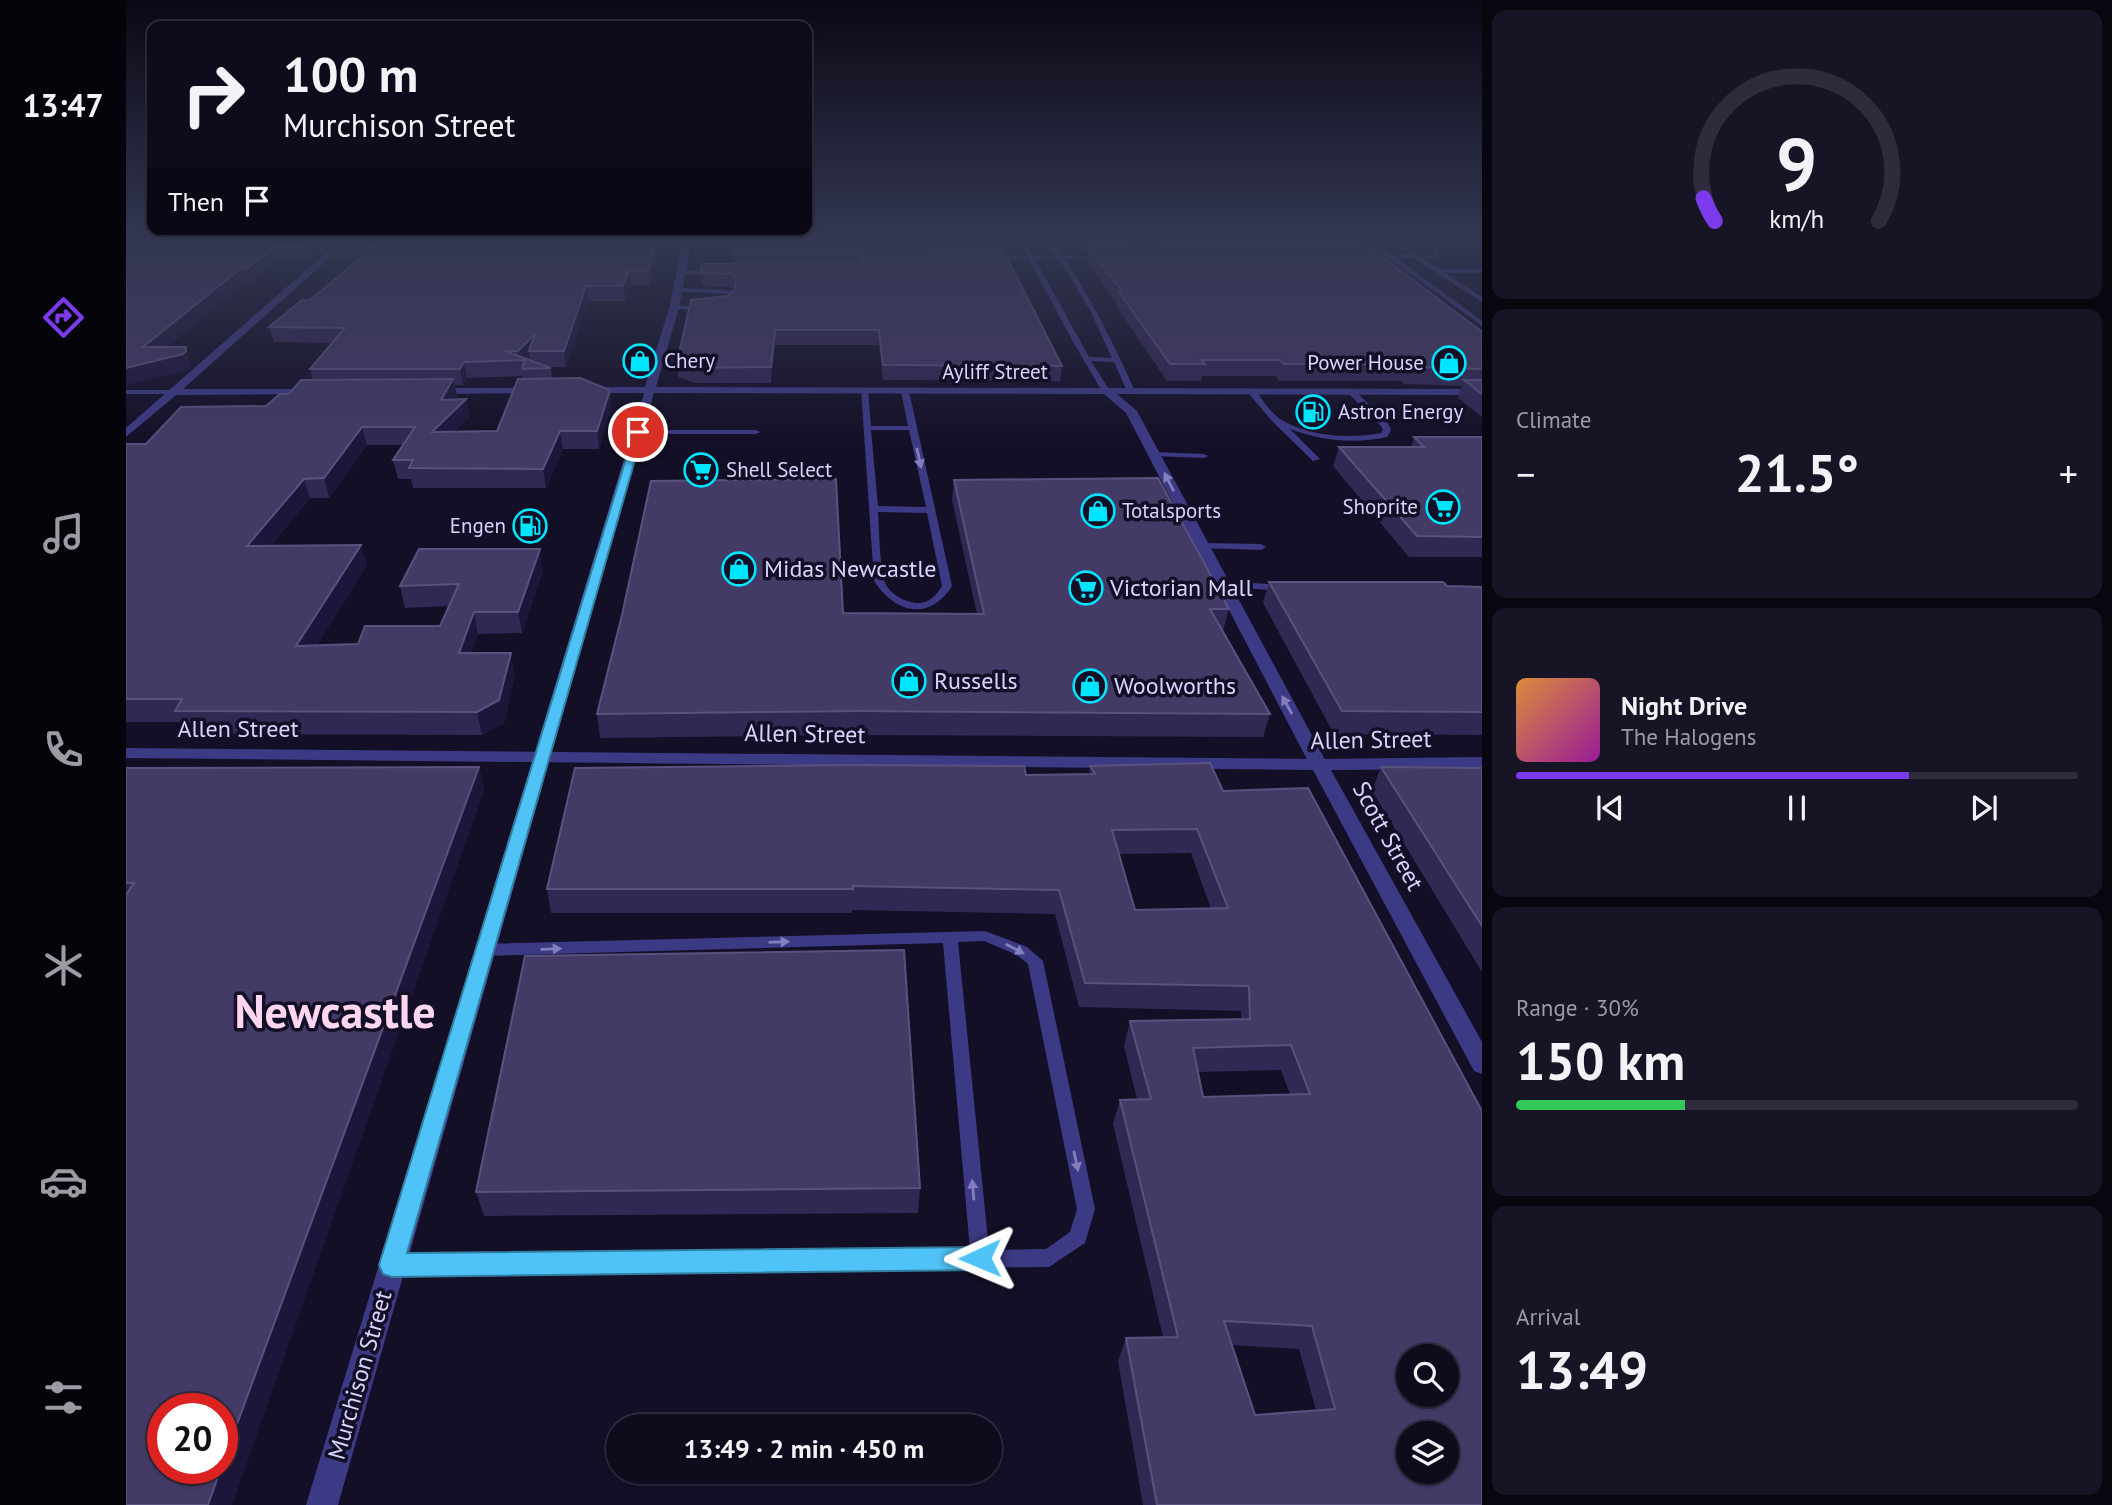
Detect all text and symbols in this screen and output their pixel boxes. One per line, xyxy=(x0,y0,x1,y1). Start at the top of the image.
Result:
text: 100 m xyxy=(283,42,418,106)
icon: right xyxy=(168,49,259,140)
text: 13:47 xyxy=(22,84,104,126)
text: Murchison Street xyxy=(283,104,515,146)
text: 9 xyxy=(1776,117,1818,211)
icon: arrive xyxy=(238,182,276,220)
text: Then xyxy=(168,185,224,218)
text: km/h xyxy=(1770,202,1824,234)
icon: directions xyxy=(39,293,88,342)
shop icon: Chery xyxy=(621,342,659,380)
shop icon: Power House xyxy=(1430,344,1468,382)
place label: Chery xyxy=(664,347,715,374)
place label: Power House xyxy=(1307,349,1424,376)
street label: Ayliff Street xyxy=(942,358,1048,385)
fuel station icon: Astron Energy xyxy=(1294,393,1332,431)
place label: Astron Energy xyxy=(1338,398,1464,425)
pin xyxy=(608,402,668,462)
text: Climate xyxy=(1516,405,1591,434)
icon: arrive xyxy=(619,413,657,451)
text: 21.5° xyxy=(1735,439,1859,506)
one-way arrow xyxy=(914,447,925,469)
text: − xyxy=(1516,449,1535,498)
text: + xyxy=(2059,449,2078,498)
supermarket icon: Shell Select xyxy=(682,451,720,489)
place label: Shell Select xyxy=(726,456,832,483)
one-way arrow xyxy=(1164,472,1175,492)
supermarket icon: Shoprite xyxy=(1424,488,1462,526)
shop icon: Totalsports xyxy=(1079,492,1117,530)
place label: Shoprite xyxy=(1342,493,1418,520)
place label: Totalsports xyxy=(1122,497,1221,524)
fuel station icon: Engen xyxy=(511,507,549,545)
icon: music xyxy=(39,509,88,558)
place label: Engen xyxy=(450,512,506,539)
shop icon: Midas Newcastle xyxy=(720,550,758,588)
place label: Midas Newcastle xyxy=(764,553,936,584)
supermarket icon: Victorian Mall xyxy=(1067,569,1105,607)
place label: Victorian Mall xyxy=(1109,572,1253,603)
shop icon: Russells xyxy=(890,662,928,700)
place label: Russells xyxy=(934,665,1018,696)
shop icon: Woolworths xyxy=(1071,667,1109,705)
place label: Woolworths xyxy=(1114,670,1236,701)
text: Night Drive xyxy=(1621,689,1747,722)
one-way arrow xyxy=(1281,695,1292,715)
street label: Allen Street xyxy=(177,713,299,744)
street label: Allen Street xyxy=(744,717,866,750)
text: The Halogens xyxy=(1621,722,1756,751)
street label: Allen Street xyxy=(1310,723,1432,756)
icon: phone xyxy=(39,725,88,774)
street label: Scott Street xyxy=(1346,776,1431,896)
icon: previous xyxy=(1591,789,1629,827)
icon: pause xyxy=(1778,789,1816,827)
icon: next xyxy=(1965,789,2003,827)
one-way arrow xyxy=(768,937,790,948)
icon: climate xyxy=(39,941,88,990)
one-way arrow xyxy=(540,943,562,954)
one-way arrow xyxy=(1006,943,1025,955)
district label: Newcastle xyxy=(234,981,436,1041)
text: Range · 30% xyxy=(1516,993,1639,1022)
text: 150 km xyxy=(1516,1027,1685,1094)
one-way arrow xyxy=(1071,1150,1082,1172)
icon: car xyxy=(39,1157,88,1206)
one-way arrow xyxy=(967,1179,978,1201)
position arrow xyxy=(943,1221,1017,1295)
street label: Murchison Street xyxy=(321,1287,398,1463)
text: Arrival xyxy=(1516,1302,1580,1331)
text: 13:49 xyxy=(1516,1336,1648,1403)
map controls xyxy=(1396,1344,1459,1484)
button: search xyxy=(1396,1344,1459,1407)
icon: filters xyxy=(39,1373,88,1422)
speed limit sign: 20 xyxy=(147,1393,238,1484)
button: layers xyxy=(1396,1421,1459,1484)
text: 13:49 · 2 min · 450 m xyxy=(684,1432,924,1465)

